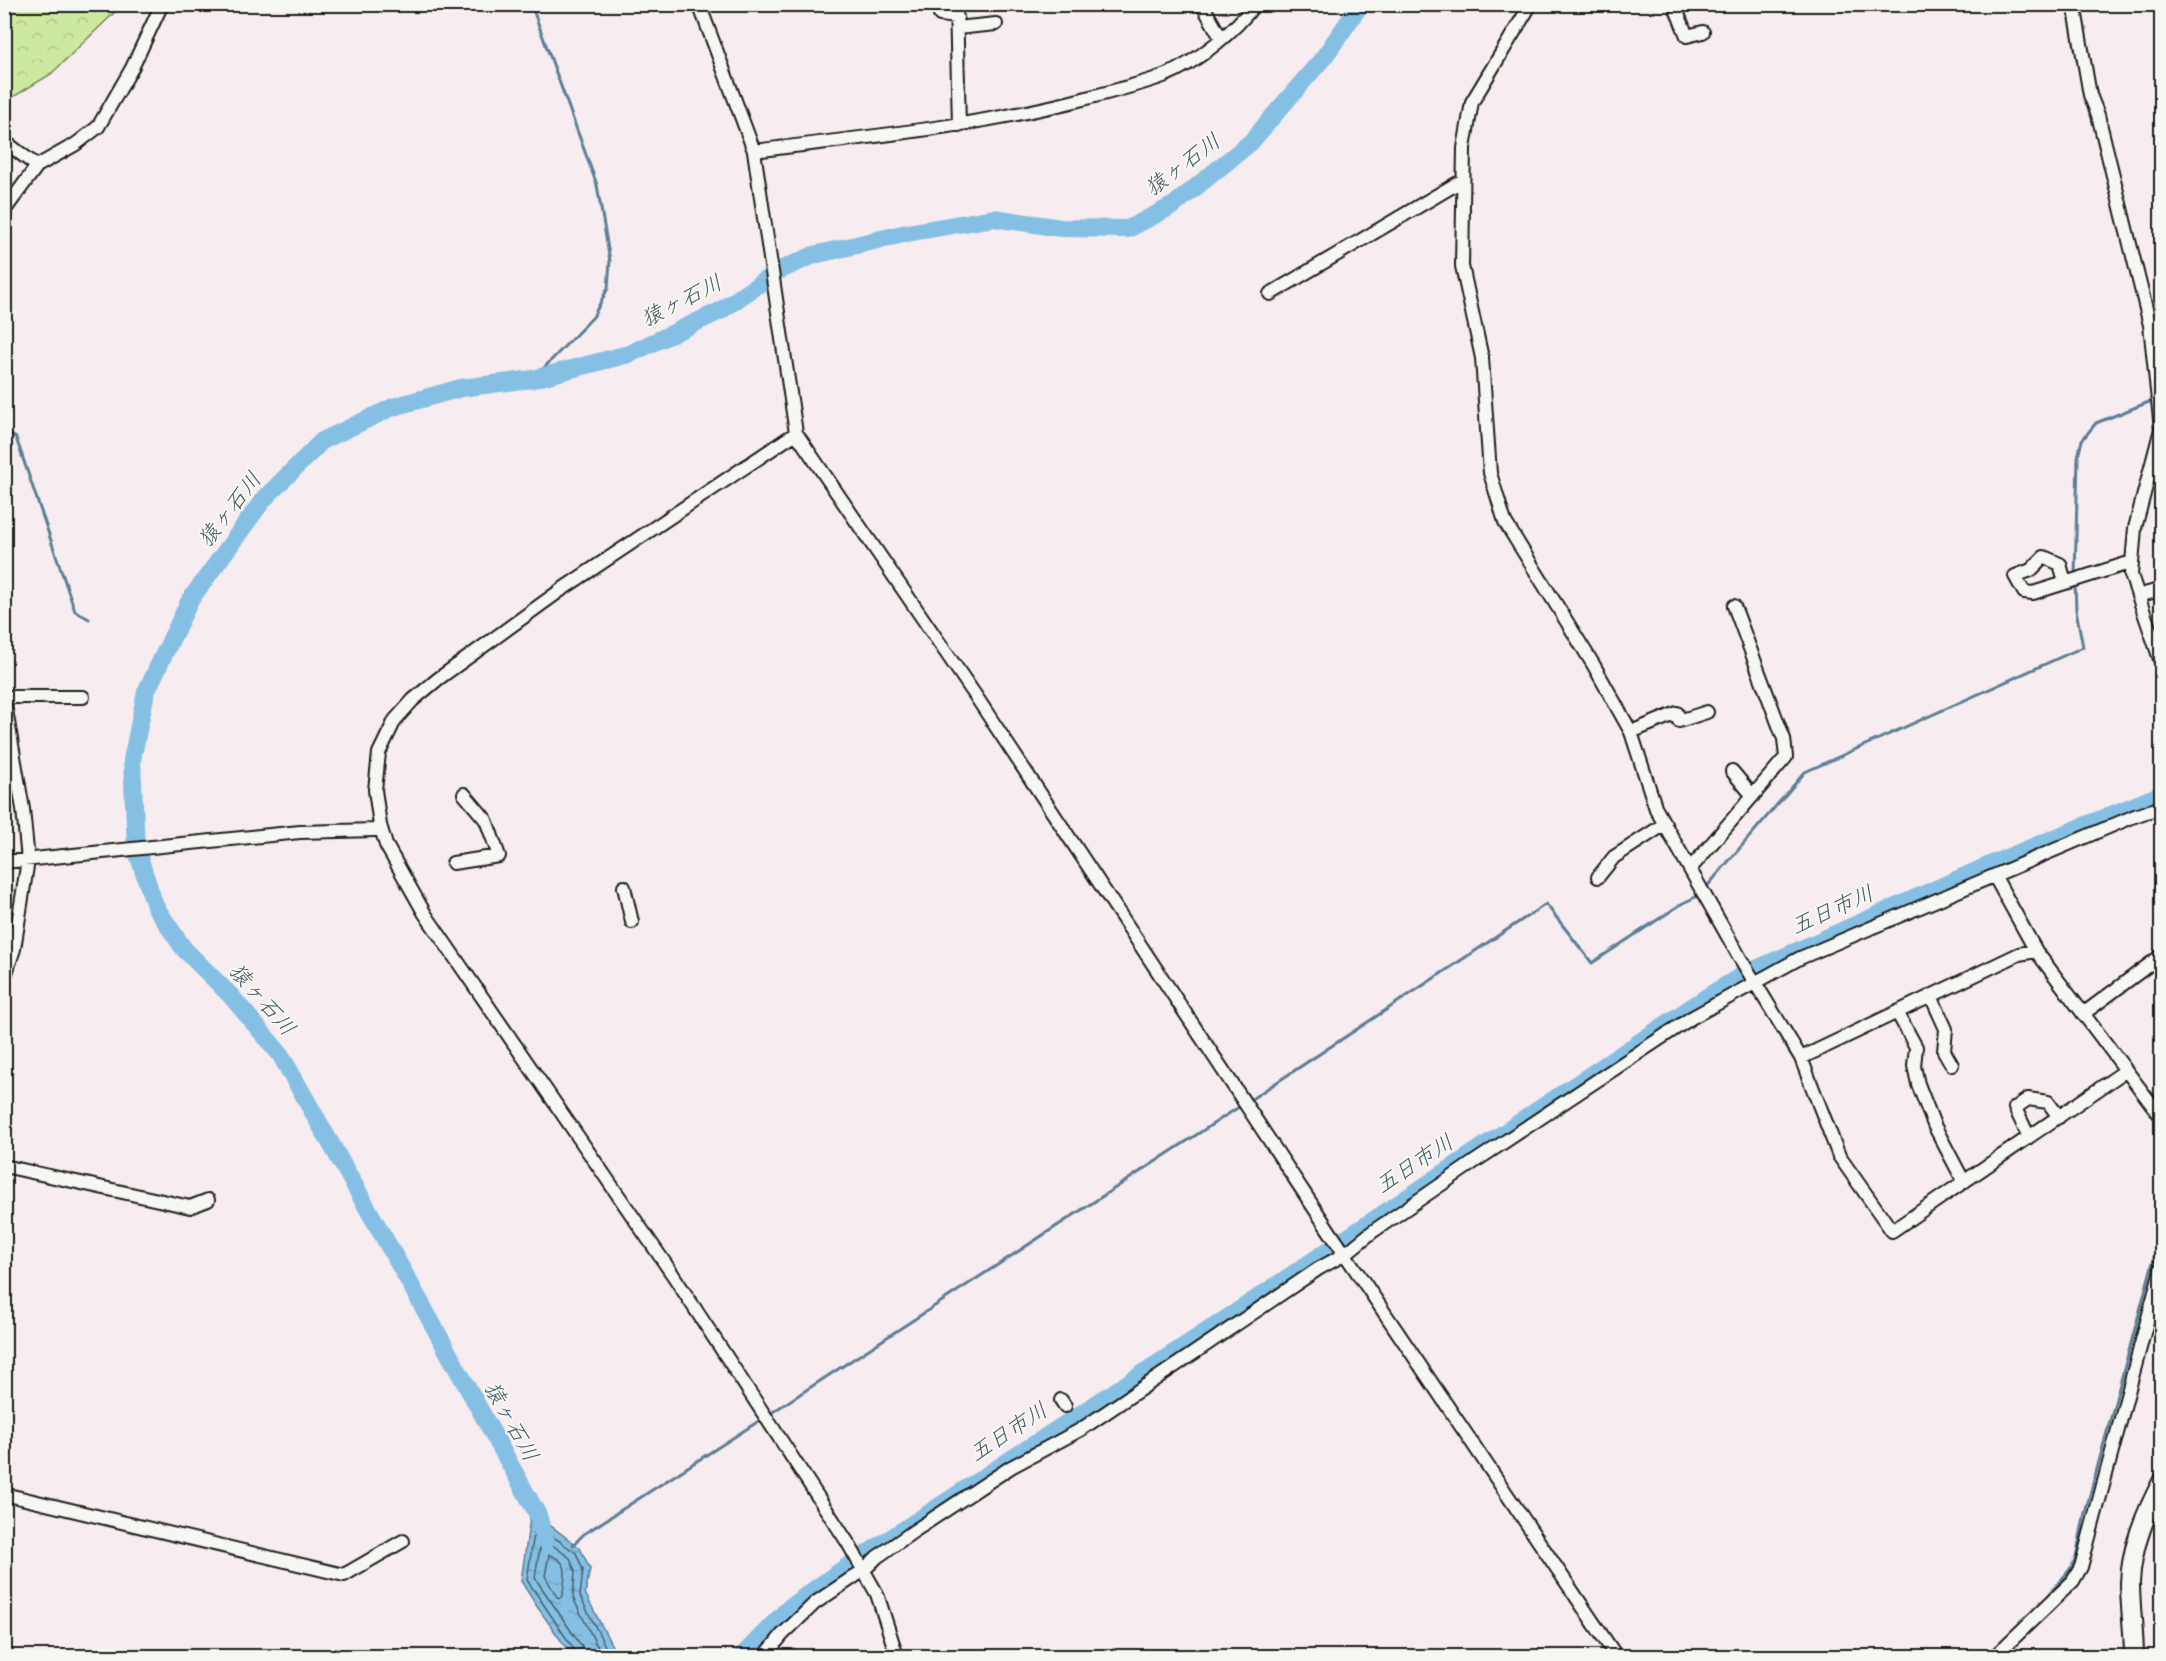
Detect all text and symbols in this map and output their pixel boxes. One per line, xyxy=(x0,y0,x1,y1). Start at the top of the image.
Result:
water label: 猿ヶ石川 xyxy=(1140,128,1227,203)
water label: 猿ヶ石川 xyxy=(636,269,727,334)
water label: 猿ヶ石川 xyxy=(192,467,269,554)
water label: 五日市川 xyxy=(1787,880,1879,942)
water label: 猿ヶ石川 xyxy=(222,958,301,1043)
water label: 五日市川 xyxy=(1371,1129,1460,1200)
water label: 猿ヶ石川 xyxy=(477,1377,544,1467)
water label: 五日市川 xyxy=(965,1397,1054,1468)

